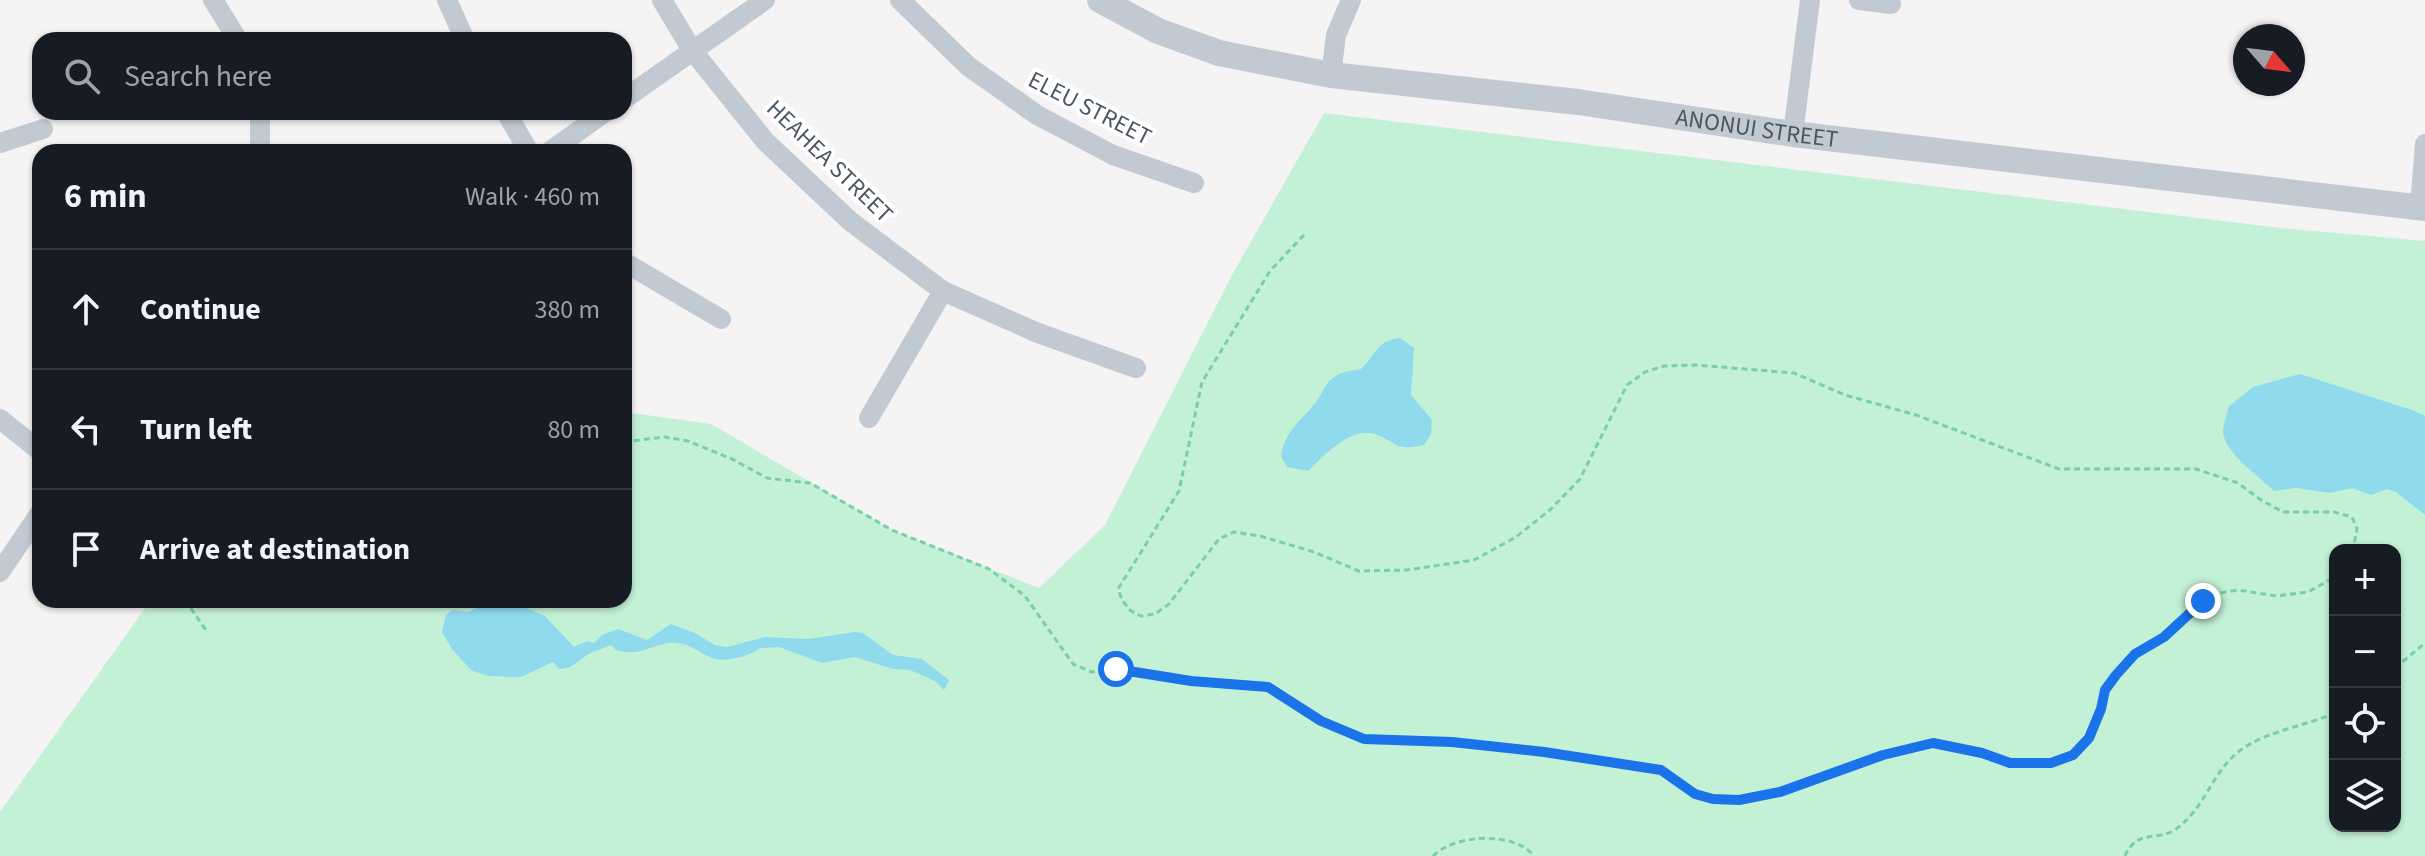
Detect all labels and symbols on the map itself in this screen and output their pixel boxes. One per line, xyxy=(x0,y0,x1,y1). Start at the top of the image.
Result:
north arrow xyxy=(2233,24,2305,96)
street label: ELEU STREET xyxy=(1022,62,1158,155)
street label: HEAHEA STREET xyxy=(758,92,901,231)
street label: ANONUI STREET xyxy=(1673,100,1840,157)
route end xyxy=(2185,583,2221,619)
route start xyxy=(1098,651,1134,687)

